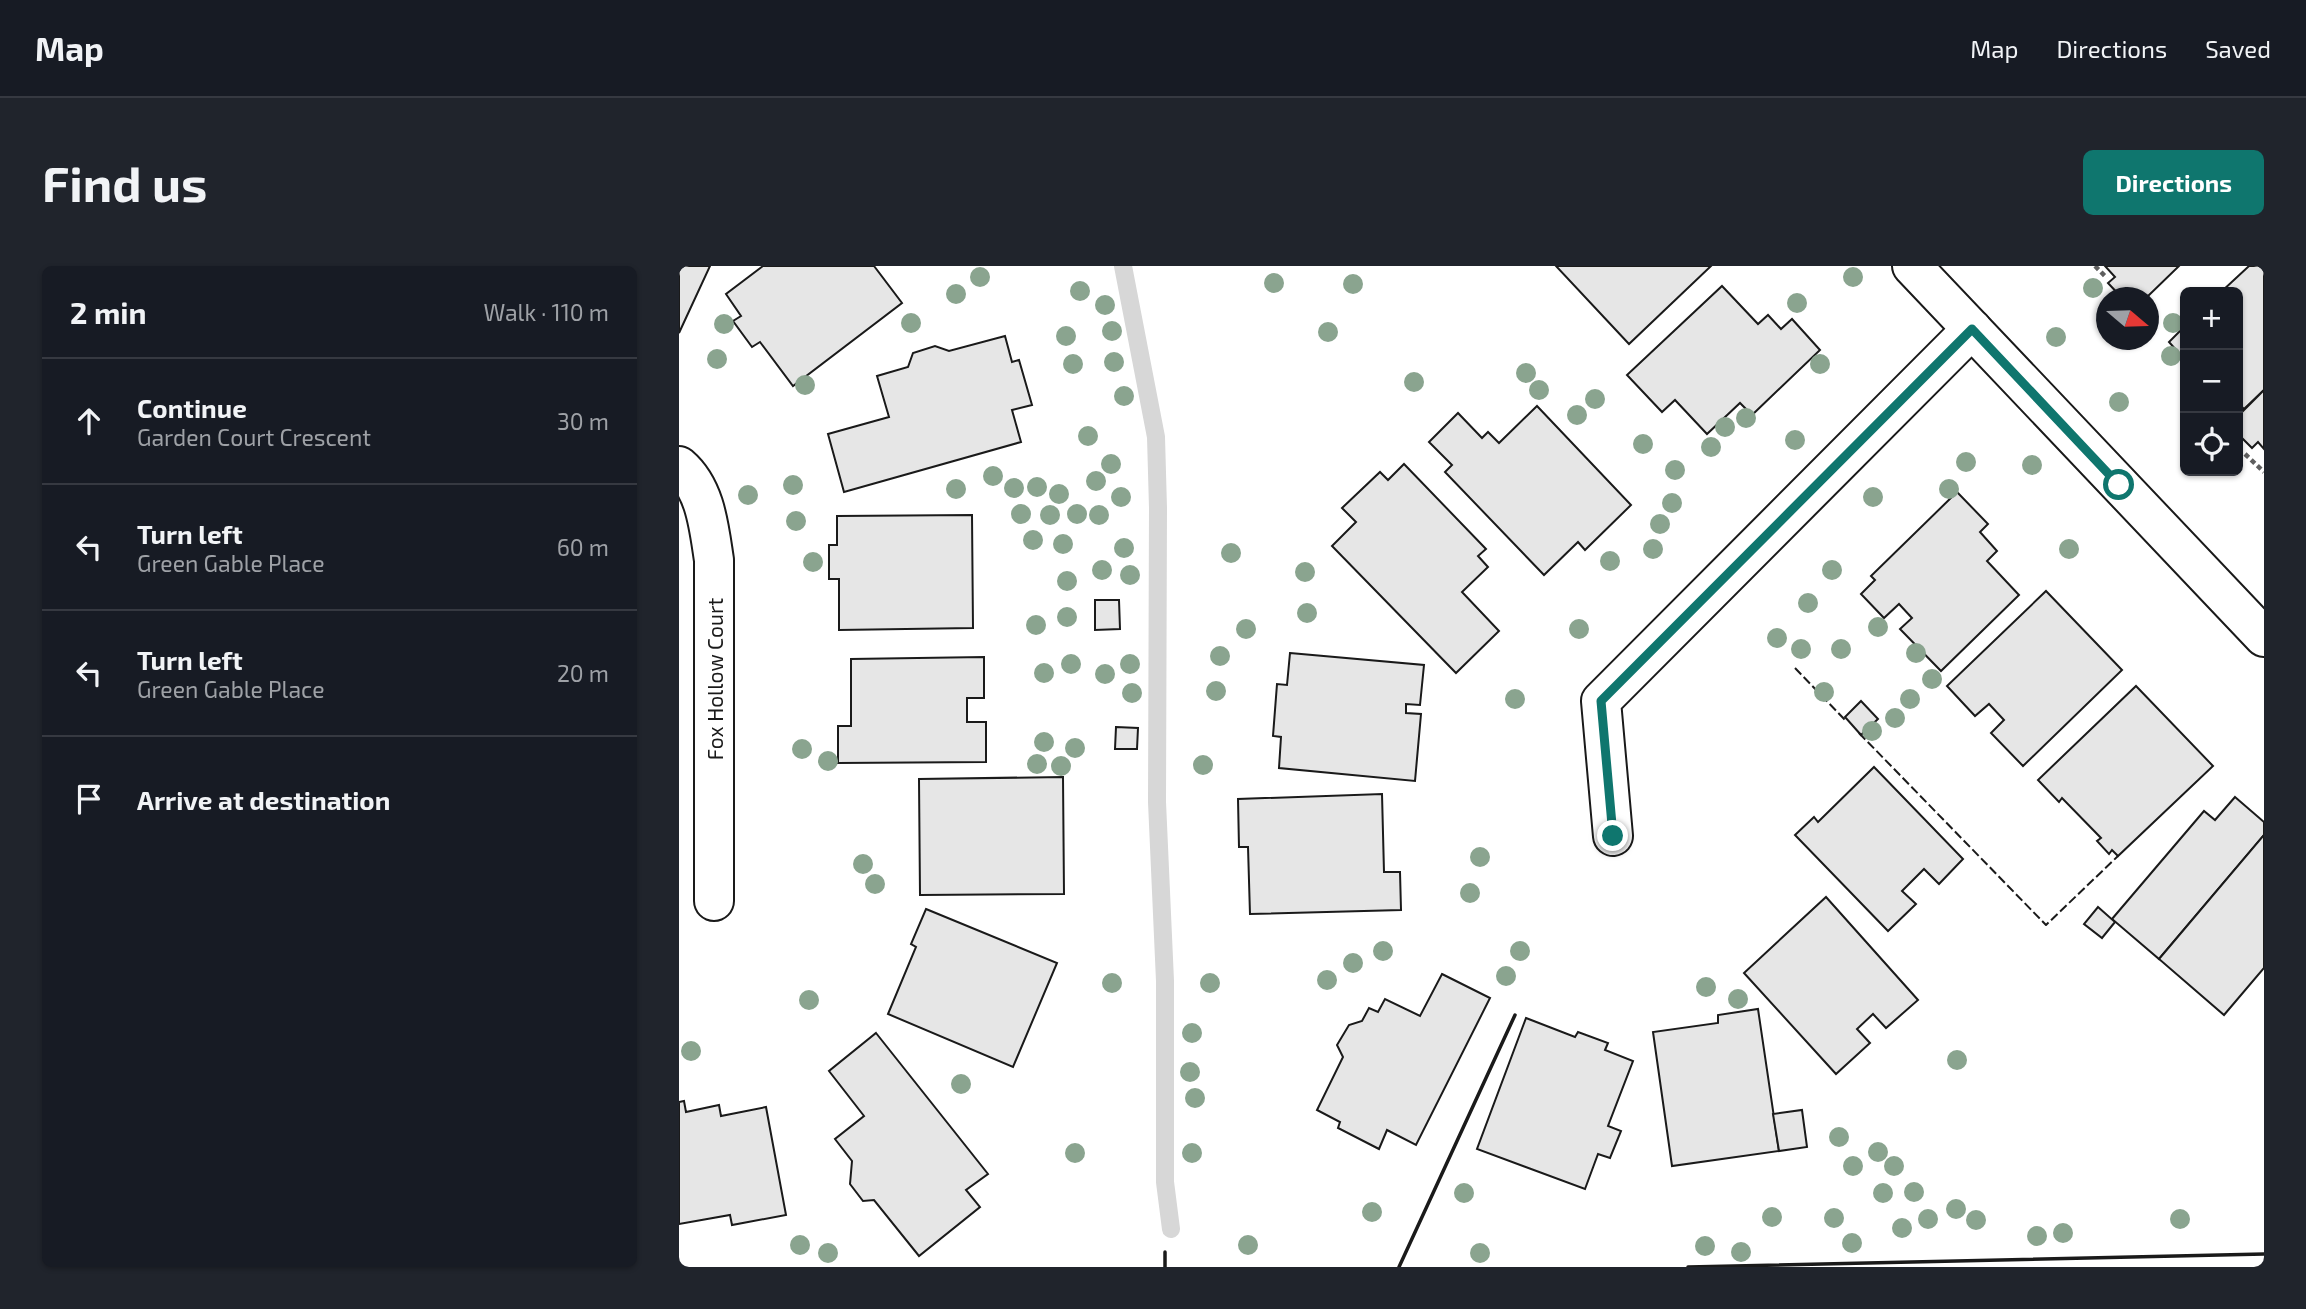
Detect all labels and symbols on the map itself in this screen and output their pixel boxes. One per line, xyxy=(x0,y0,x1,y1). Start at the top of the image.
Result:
north arrow xyxy=(2096,287,2159,350)
route start xyxy=(2103,469,2134,500)
street label: Fox Hollow Court xyxy=(702,598,727,760)
route end xyxy=(1597,820,1628,851)

